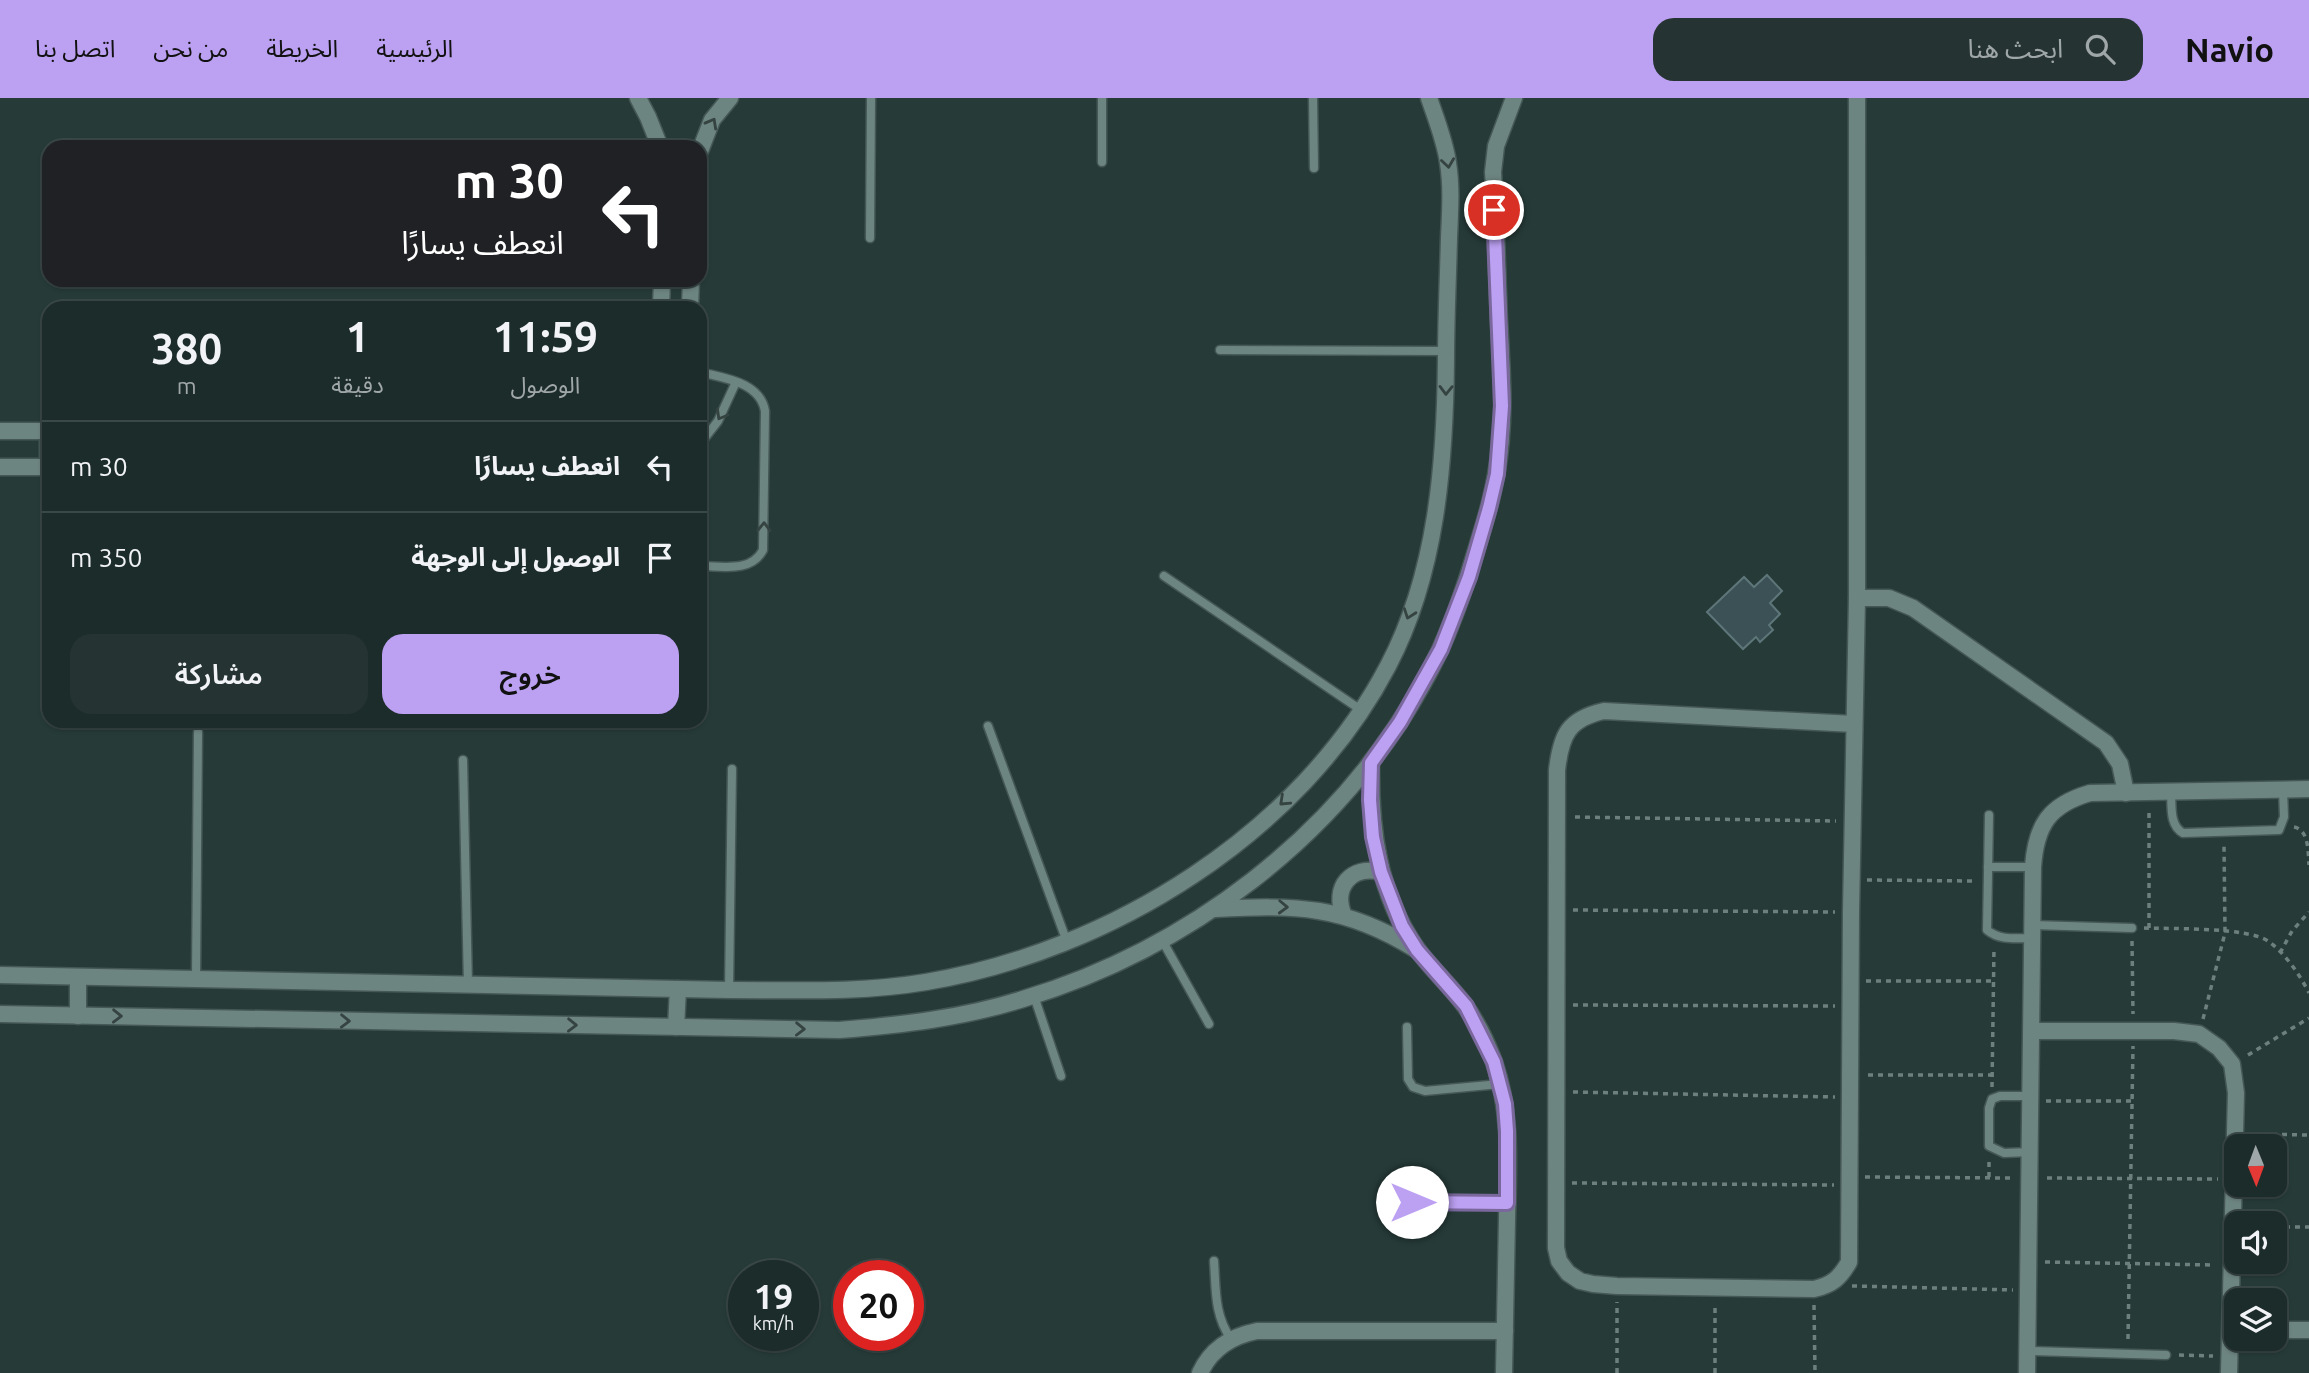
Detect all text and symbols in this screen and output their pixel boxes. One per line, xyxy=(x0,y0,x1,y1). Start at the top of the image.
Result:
search box xyxy=(1653,18,2143,81)
icon: search xyxy=(2081,30,2119,68)
text: Navio xyxy=(2185,31,2274,68)
text: ابحث هنا xyxy=(1968,34,2063,63)
text: اتصل بنا xyxy=(35,35,115,62)
text: من نحن xyxy=(153,35,228,62)
text: الخريطة xyxy=(266,35,338,62)
text: الرئيسية xyxy=(376,35,453,62)
one-way arrow xyxy=(704,117,717,130)
text: 30 m xyxy=(455,152,564,207)
one-way arrow xyxy=(1440,157,1455,169)
icon: left xyxy=(588,168,679,259)
pin xyxy=(1464,180,1524,240)
icon: arrive xyxy=(1475,191,1513,229)
text: انعطف يسارًا xyxy=(401,224,564,260)
text: 1 xyxy=(346,313,369,360)
text: 11:59 xyxy=(493,313,598,360)
text: 380 xyxy=(151,325,222,372)
text: دقيقة xyxy=(331,372,384,397)
text: الوصول xyxy=(510,372,580,397)
text: m xyxy=(177,373,197,398)
one-way arrow xyxy=(1438,385,1453,396)
one-way arrow xyxy=(716,407,729,420)
icon: left xyxy=(641,448,679,486)
text: انعطف يسارًا xyxy=(474,451,620,480)
text: 30 m xyxy=(70,452,128,481)
one-way arrow xyxy=(756,521,771,532)
icon: arrive xyxy=(641,539,679,577)
text: الوصول إلى الوجهة xyxy=(411,542,620,571)
text: 350 m xyxy=(70,543,142,572)
one-way arrow xyxy=(1403,607,1417,619)
button: مشاركة xyxy=(70,634,368,714)
button: خروج xyxy=(382,634,679,714)
one-way arrow xyxy=(1279,793,1292,805)
one-way arrow xyxy=(1278,899,1289,914)
one-way arrow xyxy=(112,1009,123,1024)
one-way arrow xyxy=(339,1013,350,1028)
one-way arrow xyxy=(567,1017,578,1033)
one-way arrow xyxy=(795,1021,805,1037)
north arrow xyxy=(2224,1134,2287,1197)
map controls xyxy=(2224,1134,2287,1351)
position arrow xyxy=(1375,1165,1449,1239)
button: sound xyxy=(2224,1211,2287,1274)
speed limit sign: 20 xyxy=(833,1260,924,1351)
text: 19 xyxy=(754,1276,793,1316)
button: layers xyxy=(2224,1288,2287,1351)
text: km/h xyxy=(753,1313,794,1333)

